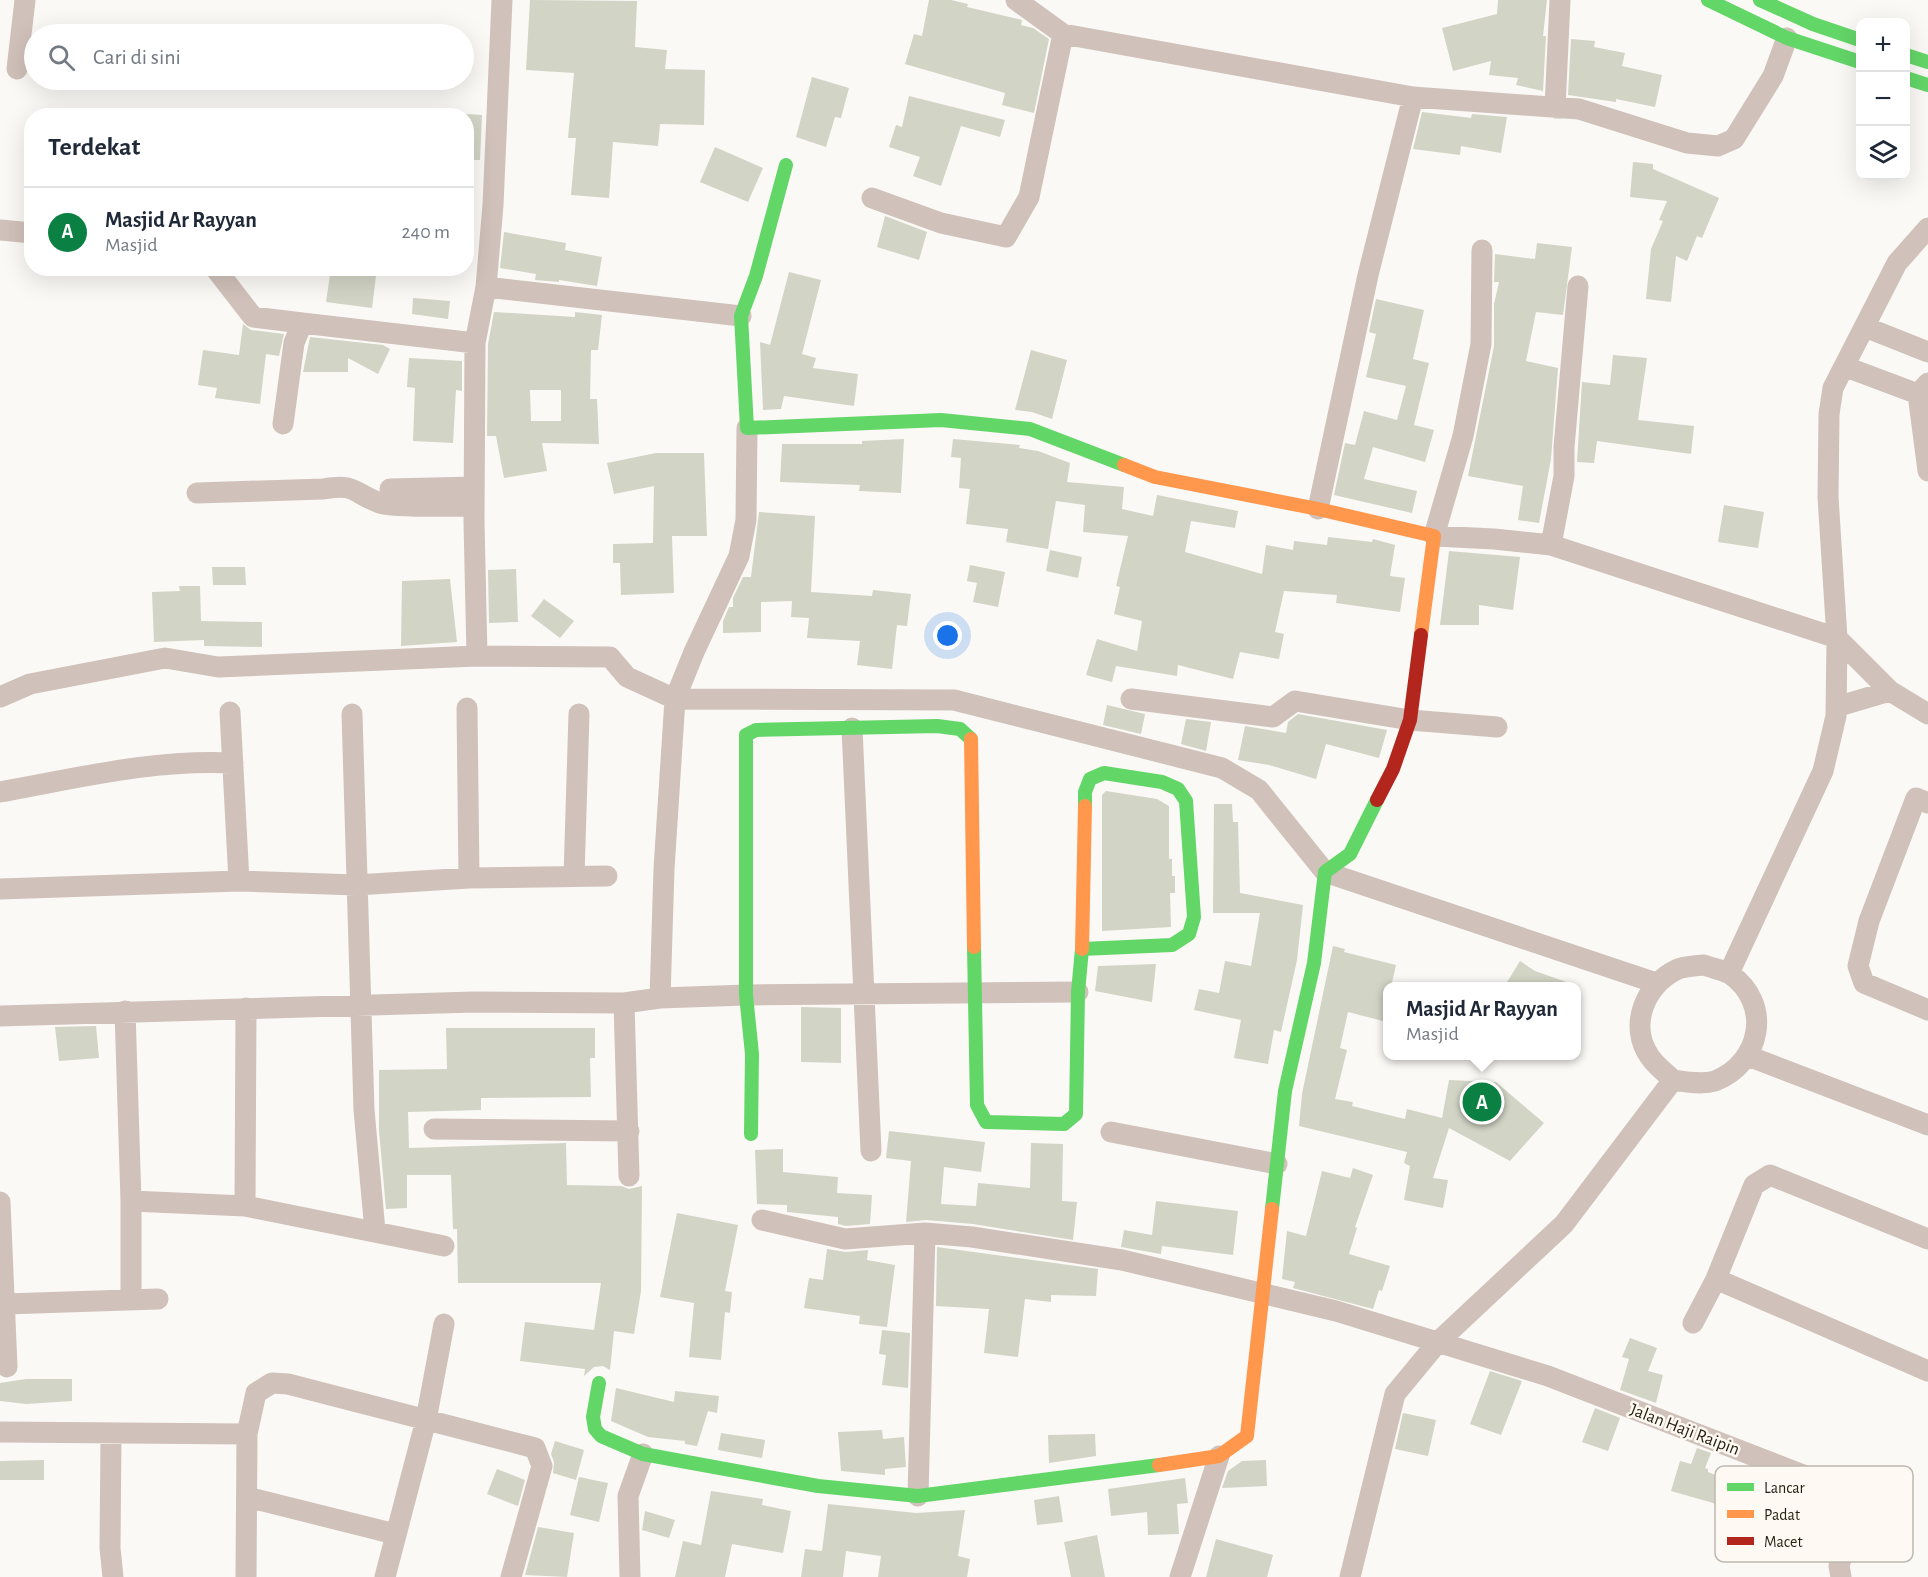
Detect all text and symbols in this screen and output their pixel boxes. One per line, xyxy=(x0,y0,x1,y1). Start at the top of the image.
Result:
map controls xyxy=(1856,18,1910,180)
button: + xyxy=(1856,18,1910,72)
search box xyxy=(24,24,474,90)
icon: search xyxy=(45,41,78,74)
text: Cari di sini xyxy=(93,46,181,68)
button: − xyxy=(1856,72,1910,126)
button: layers xyxy=(1856,126,1910,180)
text: Terdekat xyxy=(48,134,140,160)
text: Masjid Ar Rayyan xyxy=(105,209,257,231)
text: A xyxy=(62,222,74,242)
text: 240 m xyxy=(401,222,450,242)
text: Masjid xyxy=(105,235,158,255)
your location xyxy=(933,621,962,650)
popup xyxy=(1383,982,1581,1060)
text: Masjid Ar Rayyan xyxy=(1406,998,1558,1020)
text: Masjid xyxy=(1406,1024,1459,1044)
pin: A xyxy=(1462,1080,1502,1124)
street label: Jalan Haji Raipin xyxy=(1627,1401,1742,1459)
legend xyxy=(1715,1466,1913,1562)
text: Lancar xyxy=(1764,1480,1805,1496)
text: Padat xyxy=(1764,1507,1800,1523)
text: Macet xyxy=(1764,1534,1802,1550)

